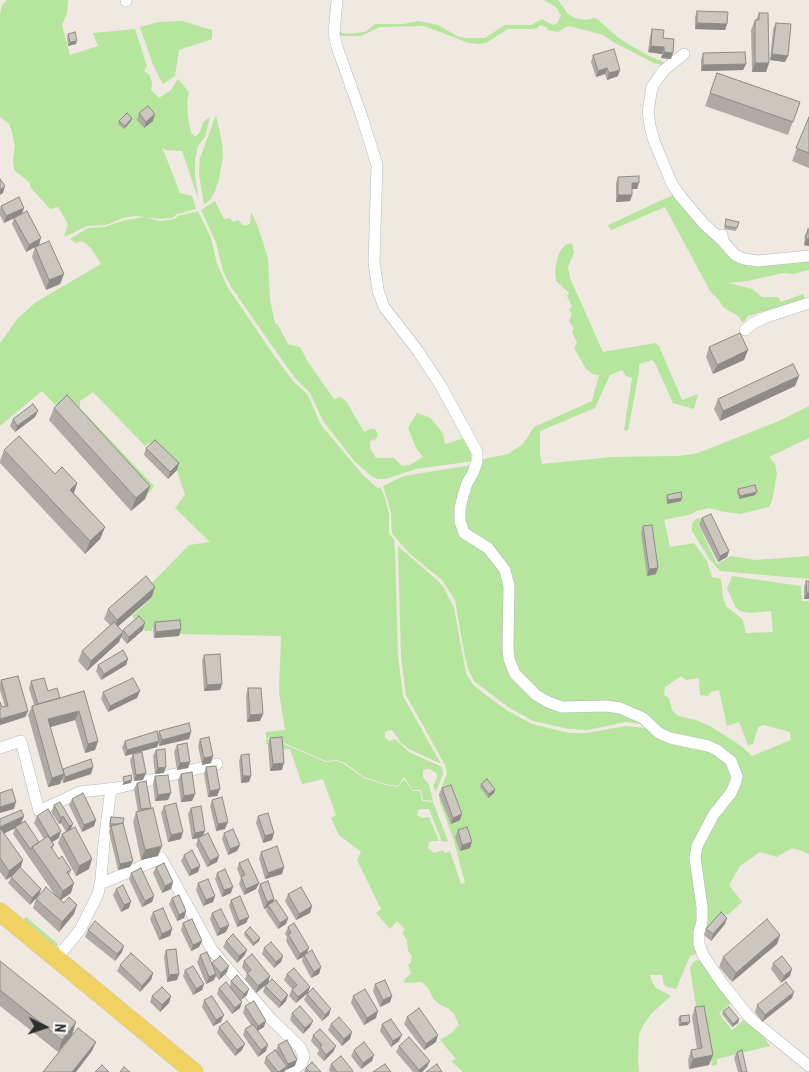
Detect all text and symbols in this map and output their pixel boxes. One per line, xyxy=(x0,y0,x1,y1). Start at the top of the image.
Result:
north arrow xyxy=(20,1002,70,1052)
text: N xyxy=(52,1023,68,1033)

